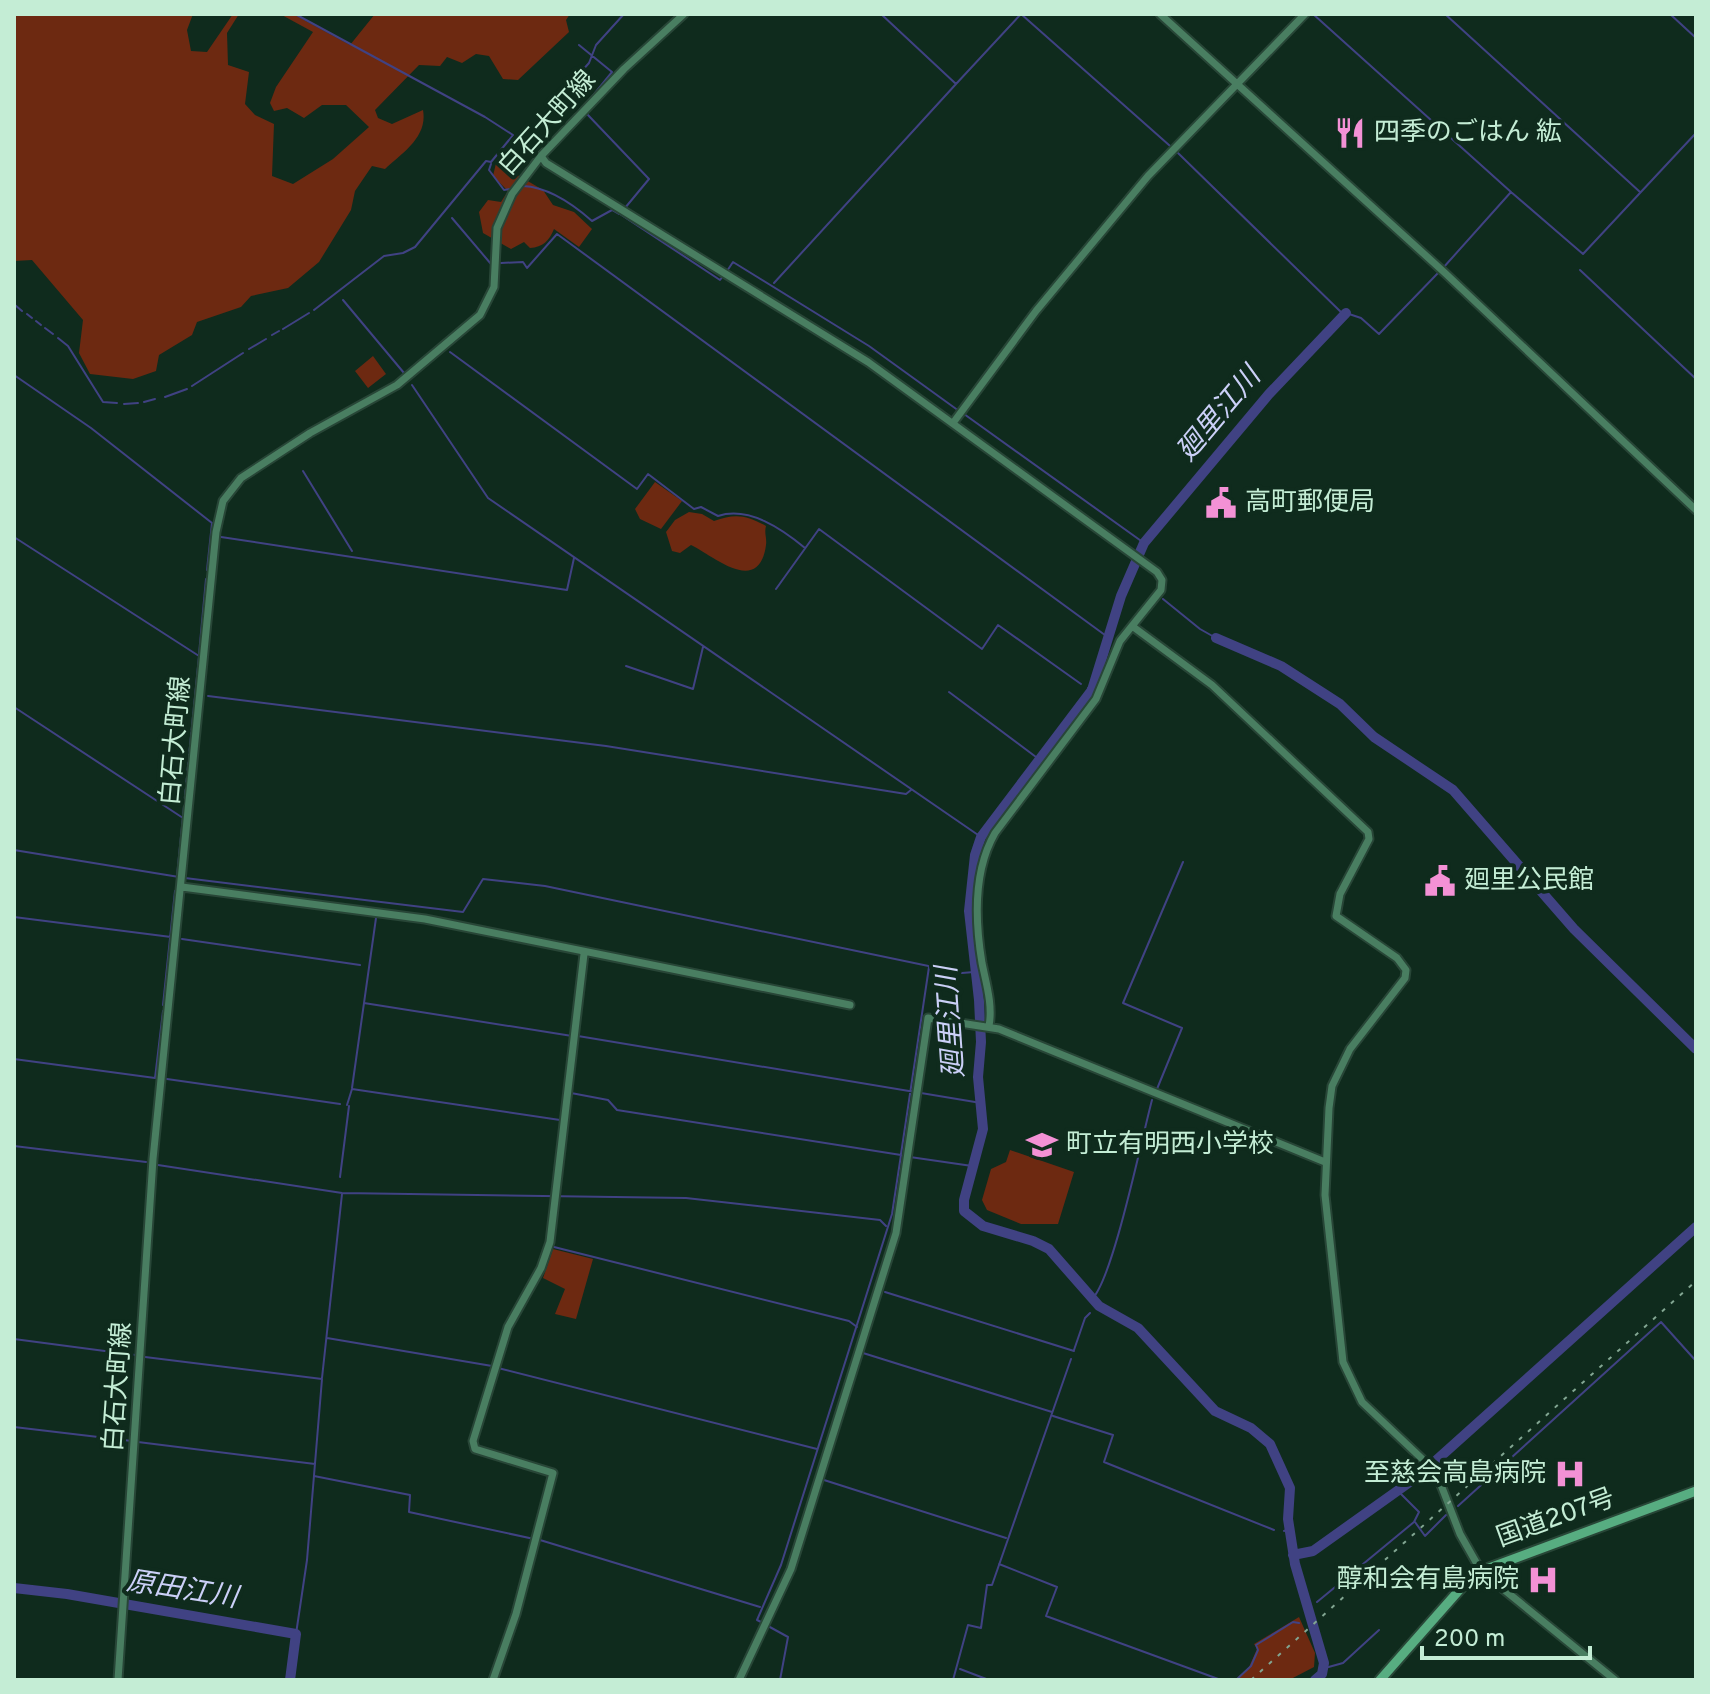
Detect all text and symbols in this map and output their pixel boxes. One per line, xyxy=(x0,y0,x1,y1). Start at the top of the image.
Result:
street label: 白石大町線 xyxy=(492,65,604,183)
restaurant icon: 四季のごはん 紘 xyxy=(1333,116,1367,150)
place label: 四季のごはん 紘 xyxy=(1374,117,1562,150)
water label: 廻里江川 xyxy=(1170,358,1272,469)
public building icon: 高町郵便局 xyxy=(1204,486,1238,520)
place label: 高町郵便局 xyxy=(1245,487,1375,520)
street label: 白石大町線 xyxy=(155,675,199,807)
public building icon: 廻里公民館 xyxy=(1423,864,1457,898)
place label: 廻里公民館 xyxy=(1464,865,1594,898)
water label: 廻里江川 xyxy=(930,962,974,1079)
school or university icon: 町立有明西小学校 xyxy=(1025,1128,1059,1162)
place label: 町立有明西小学校 xyxy=(1066,1129,1274,1162)
street label: 白石大町線 xyxy=(98,1321,140,1453)
hospital icon: 至慈会高島病院 xyxy=(1553,1457,1587,1491)
place label: 至慈会高島病院 xyxy=(1364,1458,1546,1491)
street label: 国道207号 xyxy=(1492,1482,1620,1556)
hospital icon: 醇和会有島病院 xyxy=(1526,1563,1560,1597)
water label: 原田江川 xyxy=(124,1564,243,1618)
place label: 醇和会有島病院 xyxy=(1337,1564,1519,1597)
scale bar xyxy=(1422,1610,1590,1660)
text: 200 m xyxy=(1434,1625,1505,1655)

